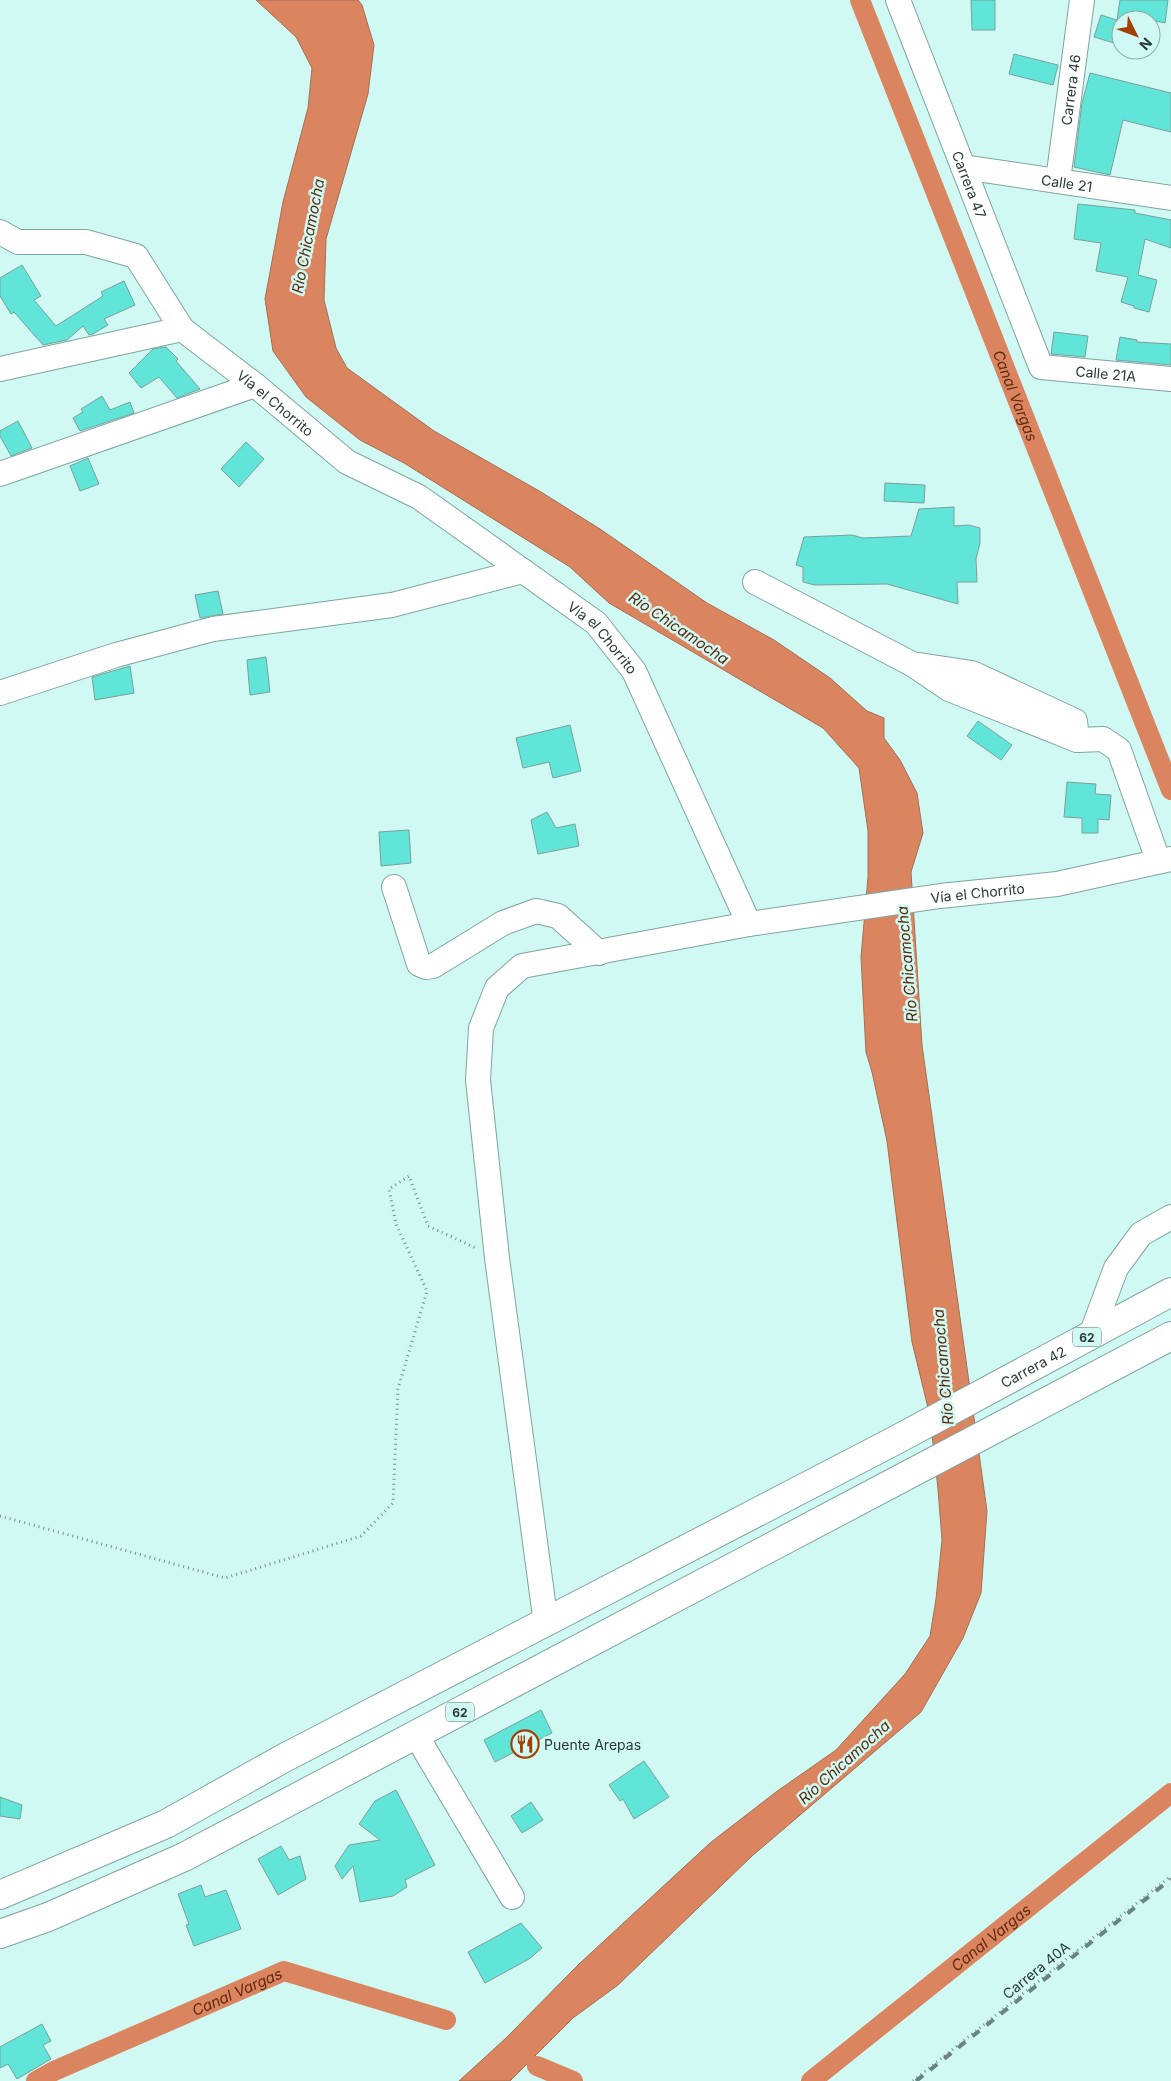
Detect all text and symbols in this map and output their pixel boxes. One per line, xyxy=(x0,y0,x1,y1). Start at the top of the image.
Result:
north arrow xyxy=(1111,10,1161,60)
text: N xyxy=(1136,34,1156,54)
street label: Carrera 46 xyxy=(1057,53,1083,126)
street label: Carrera 47 xyxy=(949,148,991,221)
street label: Calle 21 xyxy=(1040,170,1093,195)
water label: Río Chicamocha xyxy=(288,177,328,295)
water label: Canal Vargas xyxy=(989,347,1042,444)
street label: Calle 21A xyxy=(1075,362,1137,384)
street label: Vía el Chorrito xyxy=(234,366,318,439)
water label: Río Chicamocha xyxy=(625,588,733,668)
street label: Vía el Chorrito xyxy=(565,597,641,677)
street label: Vía el Chorrito xyxy=(929,879,1025,906)
water label: Río Chicamocha xyxy=(892,905,922,1023)
water label: Río Chicamocha xyxy=(928,1308,958,1426)
road number: 62 xyxy=(1073,1328,1101,1346)
street label: Carrera 42 xyxy=(997,1342,1069,1391)
road number: 62 xyxy=(446,1702,474,1721)
water label: Río Chicamocha xyxy=(794,1716,894,1808)
restaurant icon: Puente Arepas xyxy=(510,1729,540,1759)
place label: Puente Arepas xyxy=(544,1736,641,1753)
water label: Canal Vargas xyxy=(947,1900,1034,1975)
street label: Carrera 40A xyxy=(999,1938,1073,2002)
water label: Canal Vargas xyxy=(189,1963,285,2019)

